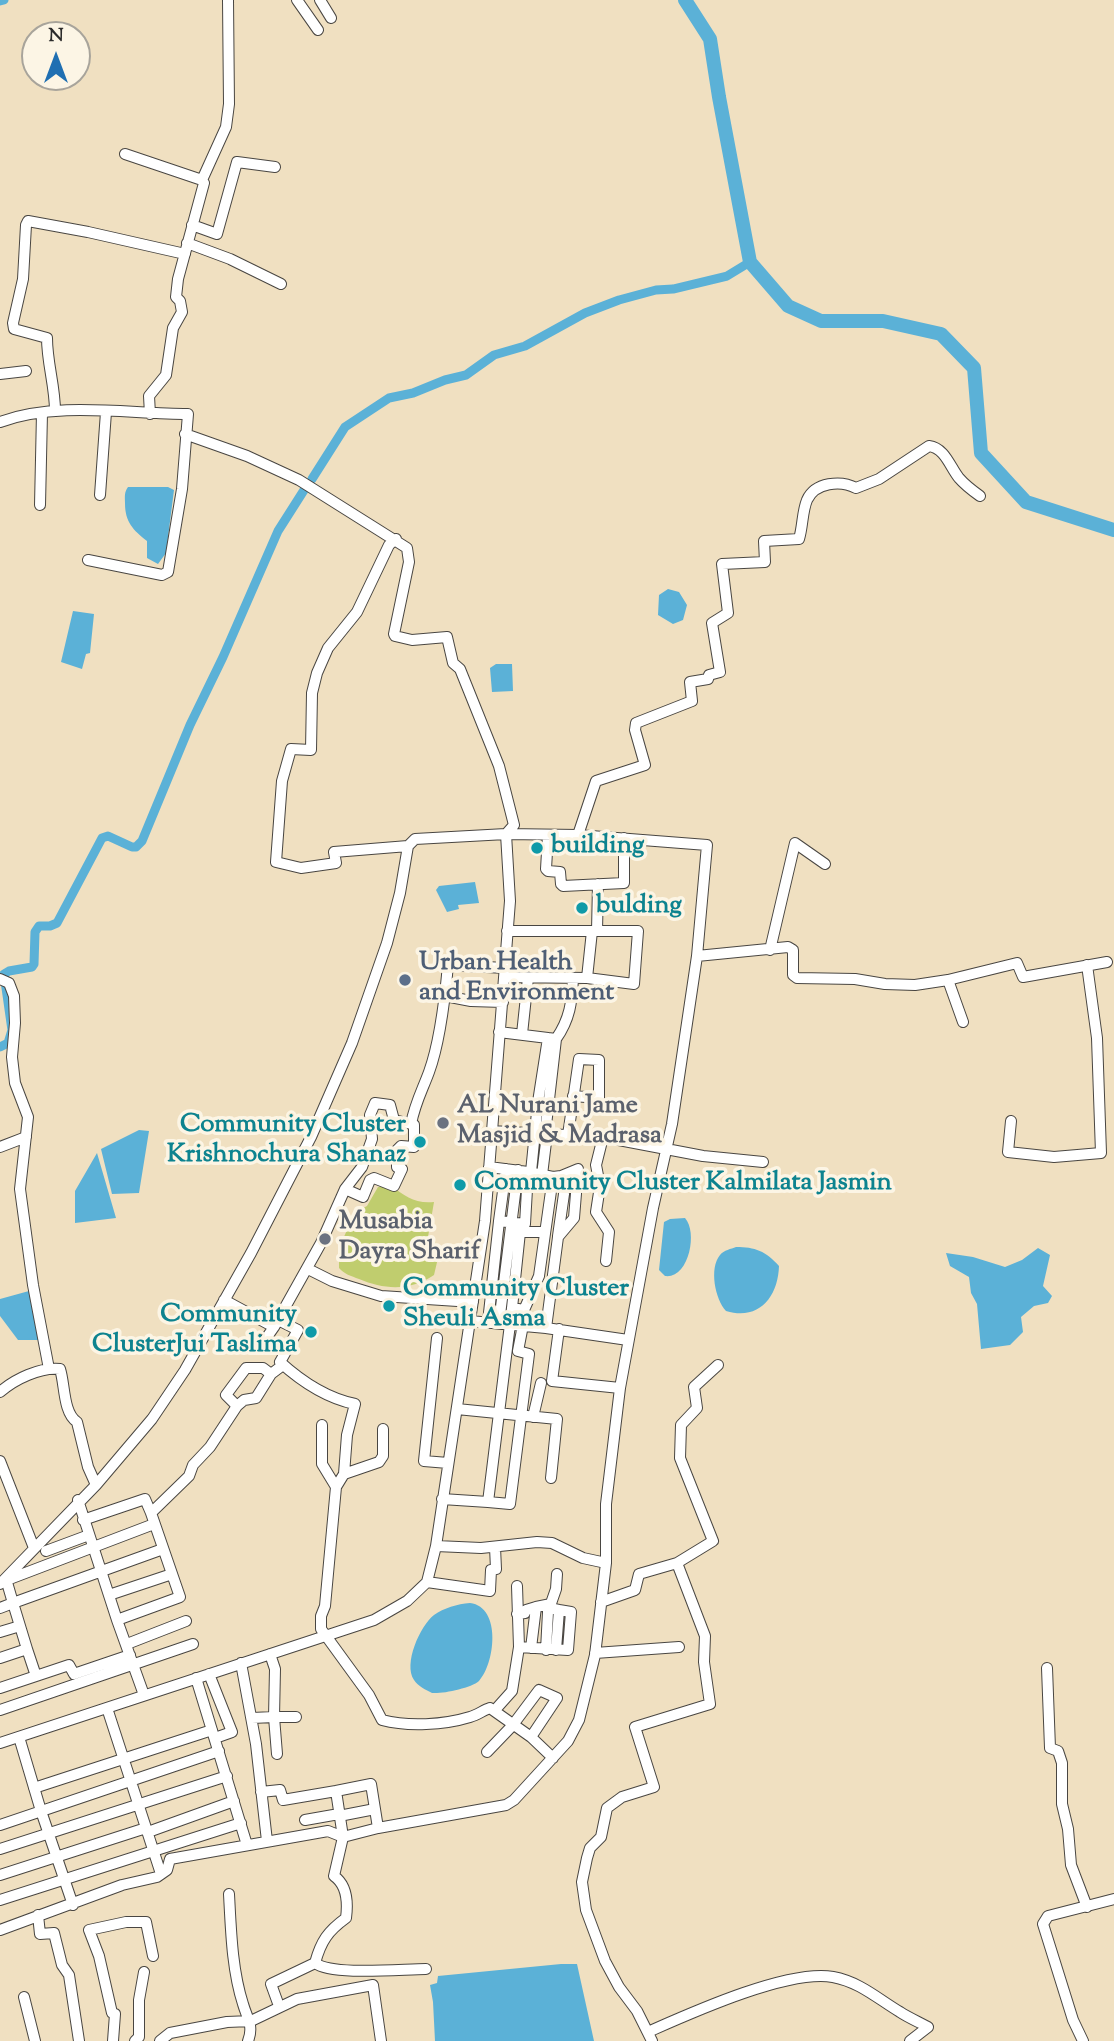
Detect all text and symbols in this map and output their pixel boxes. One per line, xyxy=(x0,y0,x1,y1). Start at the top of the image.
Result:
north arrow xyxy=(21,21,91,91)
text: N xyxy=(48,23,64,50)
place label: building xyxy=(551,832,644,864)
marker: building xyxy=(529,840,545,856)
place label: bulding xyxy=(596,892,682,924)
marker: bulding xyxy=(574,900,590,916)
place label: Urban Health and Environment xyxy=(419,949,614,1010)
marker: Urban Health and Environment xyxy=(397,972,413,988)
place label: AL Nurani Jame Masjid & Madrasa xyxy=(457,1092,662,1154)
place label: Community Cluster Krishnochura Shanaz xyxy=(167,1111,406,1172)
marker: AL Nurani Jame Masjid & Madrasa xyxy=(435,1115,451,1131)
marker: Community Cluster Krishnochura Shanaz xyxy=(412,1134,428,1150)
place label: Community Cluster Kalmilata Jasmin xyxy=(474,1169,892,1201)
marker: Community Cluster Kalmilata Jasmin xyxy=(452,1177,468,1193)
place label: Musabia Dayra Sharif xyxy=(339,1208,480,1270)
marker: Musabia Dayra Sharif xyxy=(317,1231,333,1247)
place label: Community Cluster Sheuli Asma xyxy=(403,1275,629,1336)
marker: Community Cluster Sheuli Asma xyxy=(381,1298,397,1314)
place label: Community ClusterJui Taslima xyxy=(92,1301,297,1362)
marker: Community ClusterJui Taslima xyxy=(303,1324,319,1340)

